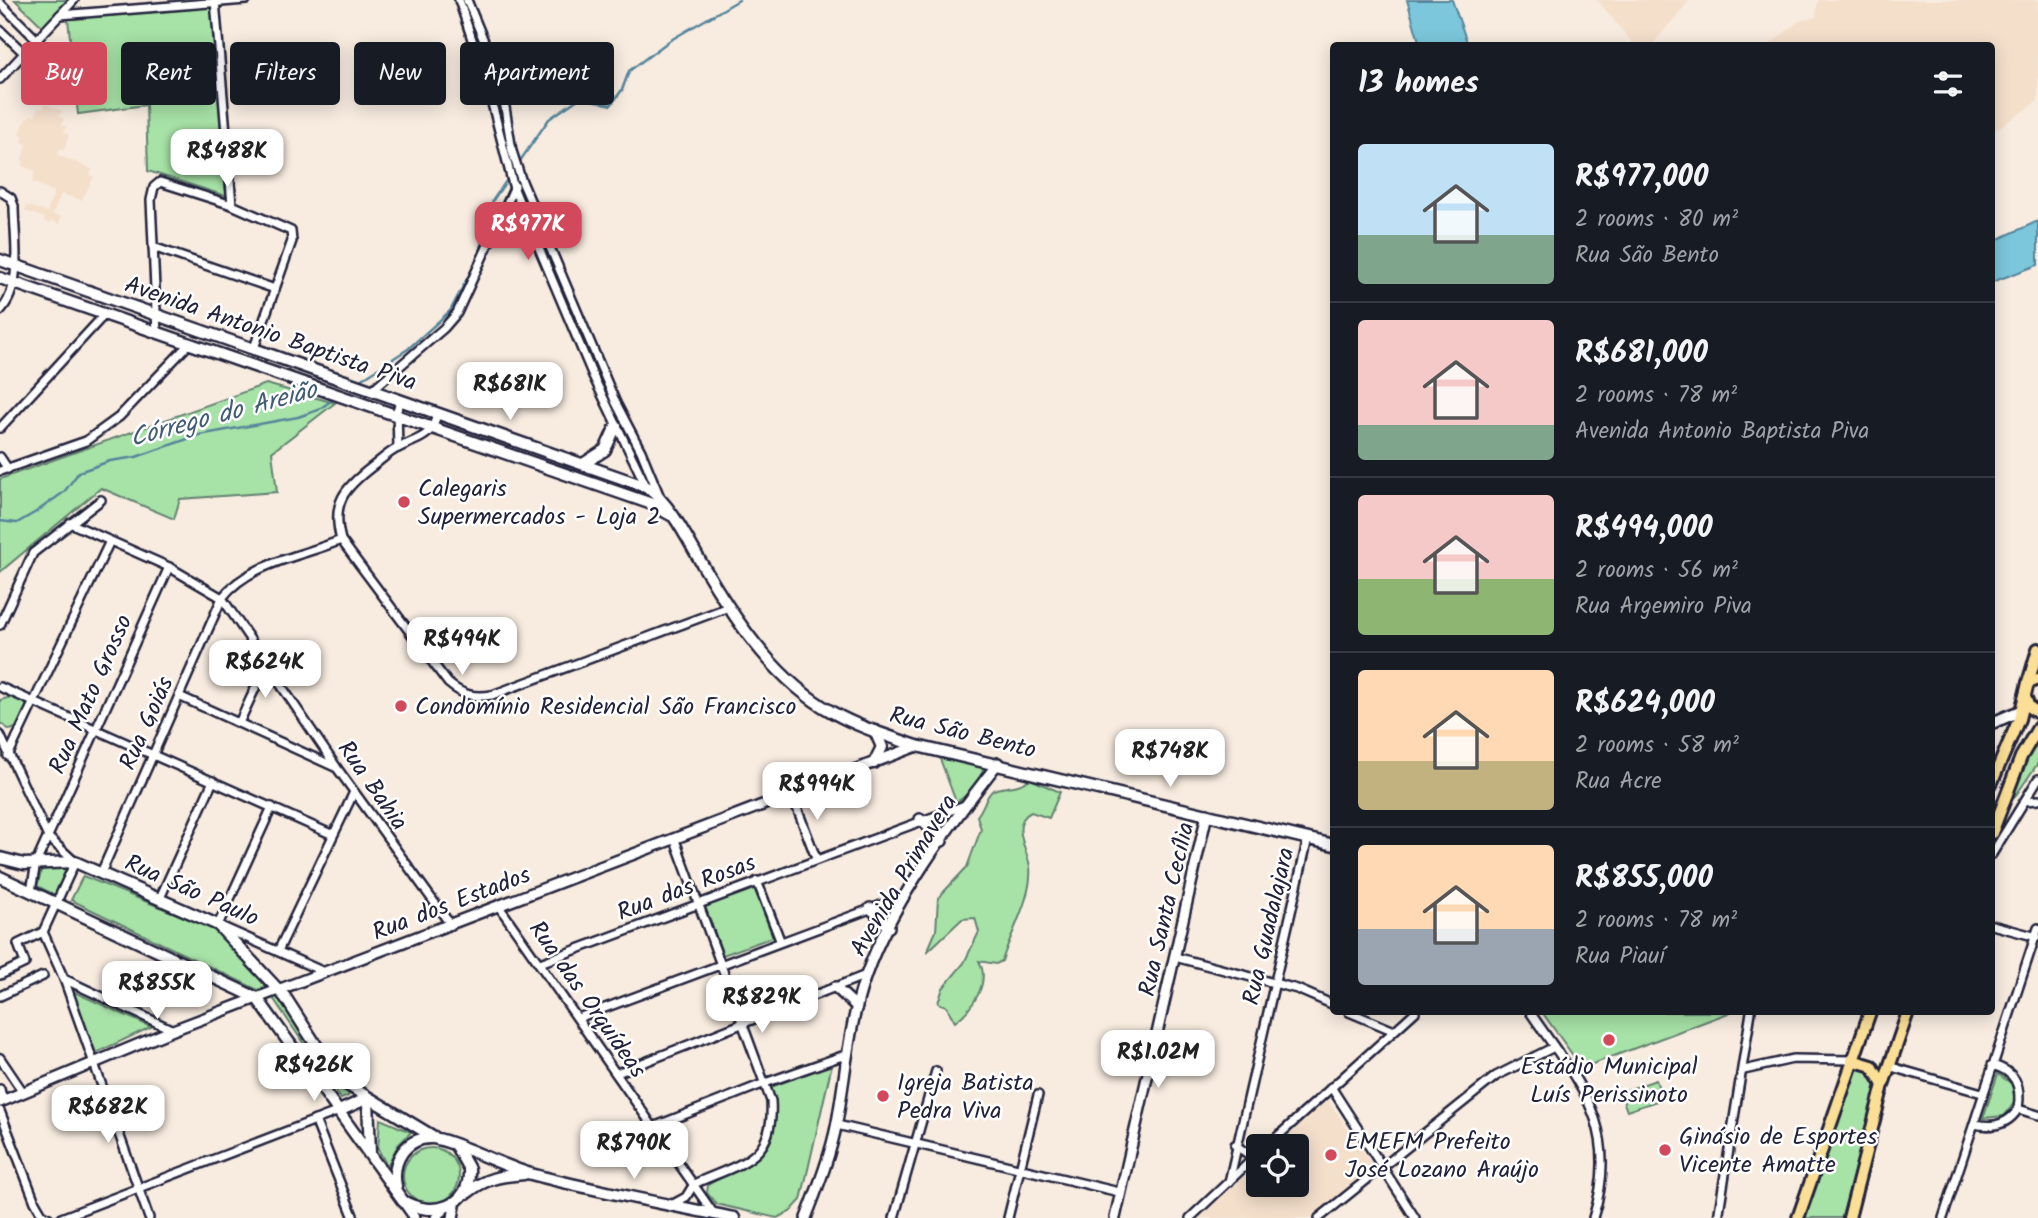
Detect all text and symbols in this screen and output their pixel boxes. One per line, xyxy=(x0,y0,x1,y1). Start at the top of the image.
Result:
chip: Buy xyxy=(21,42,107,105)
chip: Rent xyxy=(121,42,216,105)
chip: Filters xyxy=(230,42,340,105)
chip: New xyxy=(354,42,446,105)
chip: Apartment xyxy=(460,42,614,105)
text: 13 homes xyxy=(1358,60,1479,108)
icon: filters xyxy=(1929,65,1967,103)
pin: R$488K xyxy=(170,130,284,189)
text: R$488K xyxy=(187,134,267,170)
text: R$977,000 xyxy=(1575,154,1708,202)
icon: home xyxy=(1414,172,1498,256)
pin: R$977K xyxy=(471,202,585,262)
text: 2 rooms · 80 m² xyxy=(1575,202,1738,238)
text: R$977K xyxy=(491,207,565,243)
text: Rua São Bento xyxy=(1575,238,1719,274)
street label: Avenida Antonio Baptista Piva xyxy=(119,266,422,403)
text: R$681,000 xyxy=(1575,330,1708,378)
icon: home xyxy=(1414,348,1498,432)
pin: R$681K xyxy=(453,362,567,422)
text: R$681K xyxy=(473,367,547,403)
water label: Córrego do Areião xyxy=(125,369,324,460)
text: 2 rooms · 78 m² xyxy=(1575,378,1737,414)
text: Avenida Antonio Baptista Piva xyxy=(1575,414,1869,450)
place label: Calegaris Supermercados - Loja 2 xyxy=(418,470,661,537)
marker: Calegaris Supermercados - Loja 2 xyxy=(396,494,412,510)
text: R$494,000 xyxy=(1575,505,1713,553)
icon: home xyxy=(1414,523,1498,607)
text: 2 rooms · 56 m² xyxy=(1575,553,1738,589)
text: Rua Argemiro Piva xyxy=(1575,589,1752,625)
street label: Rua Mato Grosso xyxy=(39,608,144,781)
pin: R$494K xyxy=(405,618,519,677)
text: R$494K xyxy=(423,622,501,658)
pin: R$624K xyxy=(208,640,322,700)
text: R$624K xyxy=(225,645,305,681)
street label: Rua Goiás xyxy=(109,670,185,777)
text: R$624,000 xyxy=(1575,680,1715,728)
place label: Condomínio Residencial São Francisco xyxy=(415,688,797,727)
street label: Rua São Bento xyxy=(885,696,1040,771)
marker: Condomínio Residencial São Francisco xyxy=(393,698,409,714)
icon: home xyxy=(1414,698,1498,782)
text: 2 rooms · 58 m² xyxy=(1575,728,1739,764)
pin: R$748K xyxy=(1113,730,1227,789)
street label: Rua Bahia xyxy=(326,733,417,839)
text: R$748K xyxy=(1131,734,1209,770)
pin: R$994K xyxy=(760,762,874,822)
text: Rua Acre xyxy=(1575,764,1662,800)
text: R$994K xyxy=(778,767,856,803)
street label: Avenida Primavera xyxy=(840,787,968,965)
street label: Rua Santa Cecília xyxy=(1128,818,1206,1000)
street label: Rua São Paulo xyxy=(118,844,265,938)
street label: Rua das Rosas xyxy=(611,844,762,933)
street label: Rua Guadalajara xyxy=(1232,844,1307,1009)
text: R$855,000 xyxy=(1575,855,1713,903)
street label: Rua dos Estados xyxy=(367,856,536,953)
icon: home xyxy=(1414,873,1498,957)
text: 2 rooms · 78 m² xyxy=(1575,903,1737,939)
street label: Rua das Orquídeas xyxy=(518,913,656,1087)
text: Rua Piauí xyxy=(1575,939,1665,975)
pin: R$855K xyxy=(100,962,214,1021)
text: R$855K xyxy=(118,966,196,1002)
pin: R$829K xyxy=(705,976,819,1035)
text: R$829K xyxy=(722,980,802,1016)
pin: R$1.02M xyxy=(1093,1030,1223,1090)
marker: Estádio Municipal Luís Perissinoto xyxy=(1601,1032,1617,1048)
text: R$1.02M xyxy=(1117,1035,1199,1071)
pin: R$426K xyxy=(257,1044,371,1103)
text: R$426K xyxy=(274,1048,354,1084)
place label: Estádio Municipal Luís Perissinoto xyxy=(1520,1048,1698,1115)
place label: Igreja Batista Pedra Viva xyxy=(897,1064,1034,1131)
pin: R$682K xyxy=(51,1086,165,1145)
marker: Igreja Batista Pedra Viva xyxy=(875,1088,891,1104)
text: R$682K xyxy=(68,1090,148,1126)
place label: Ginásio de Esportes Vicente Amatte xyxy=(1679,1118,1877,1185)
pin: R$790K xyxy=(577,1122,691,1181)
place label: EMEFM Prefeito José Lozano Araújo xyxy=(1345,1123,1539,1190)
text: R$790K xyxy=(596,1126,672,1162)
map controls xyxy=(1246,1134,1309,1197)
button: locate xyxy=(1246,1134,1309,1197)
marker: Ginásio de Esportes Vicente Amatte xyxy=(1657,1142,1673,1158)
marker: EMEFM Prefeito José Lozano Araújo xyxy=(1323,1147,1339,1163)

